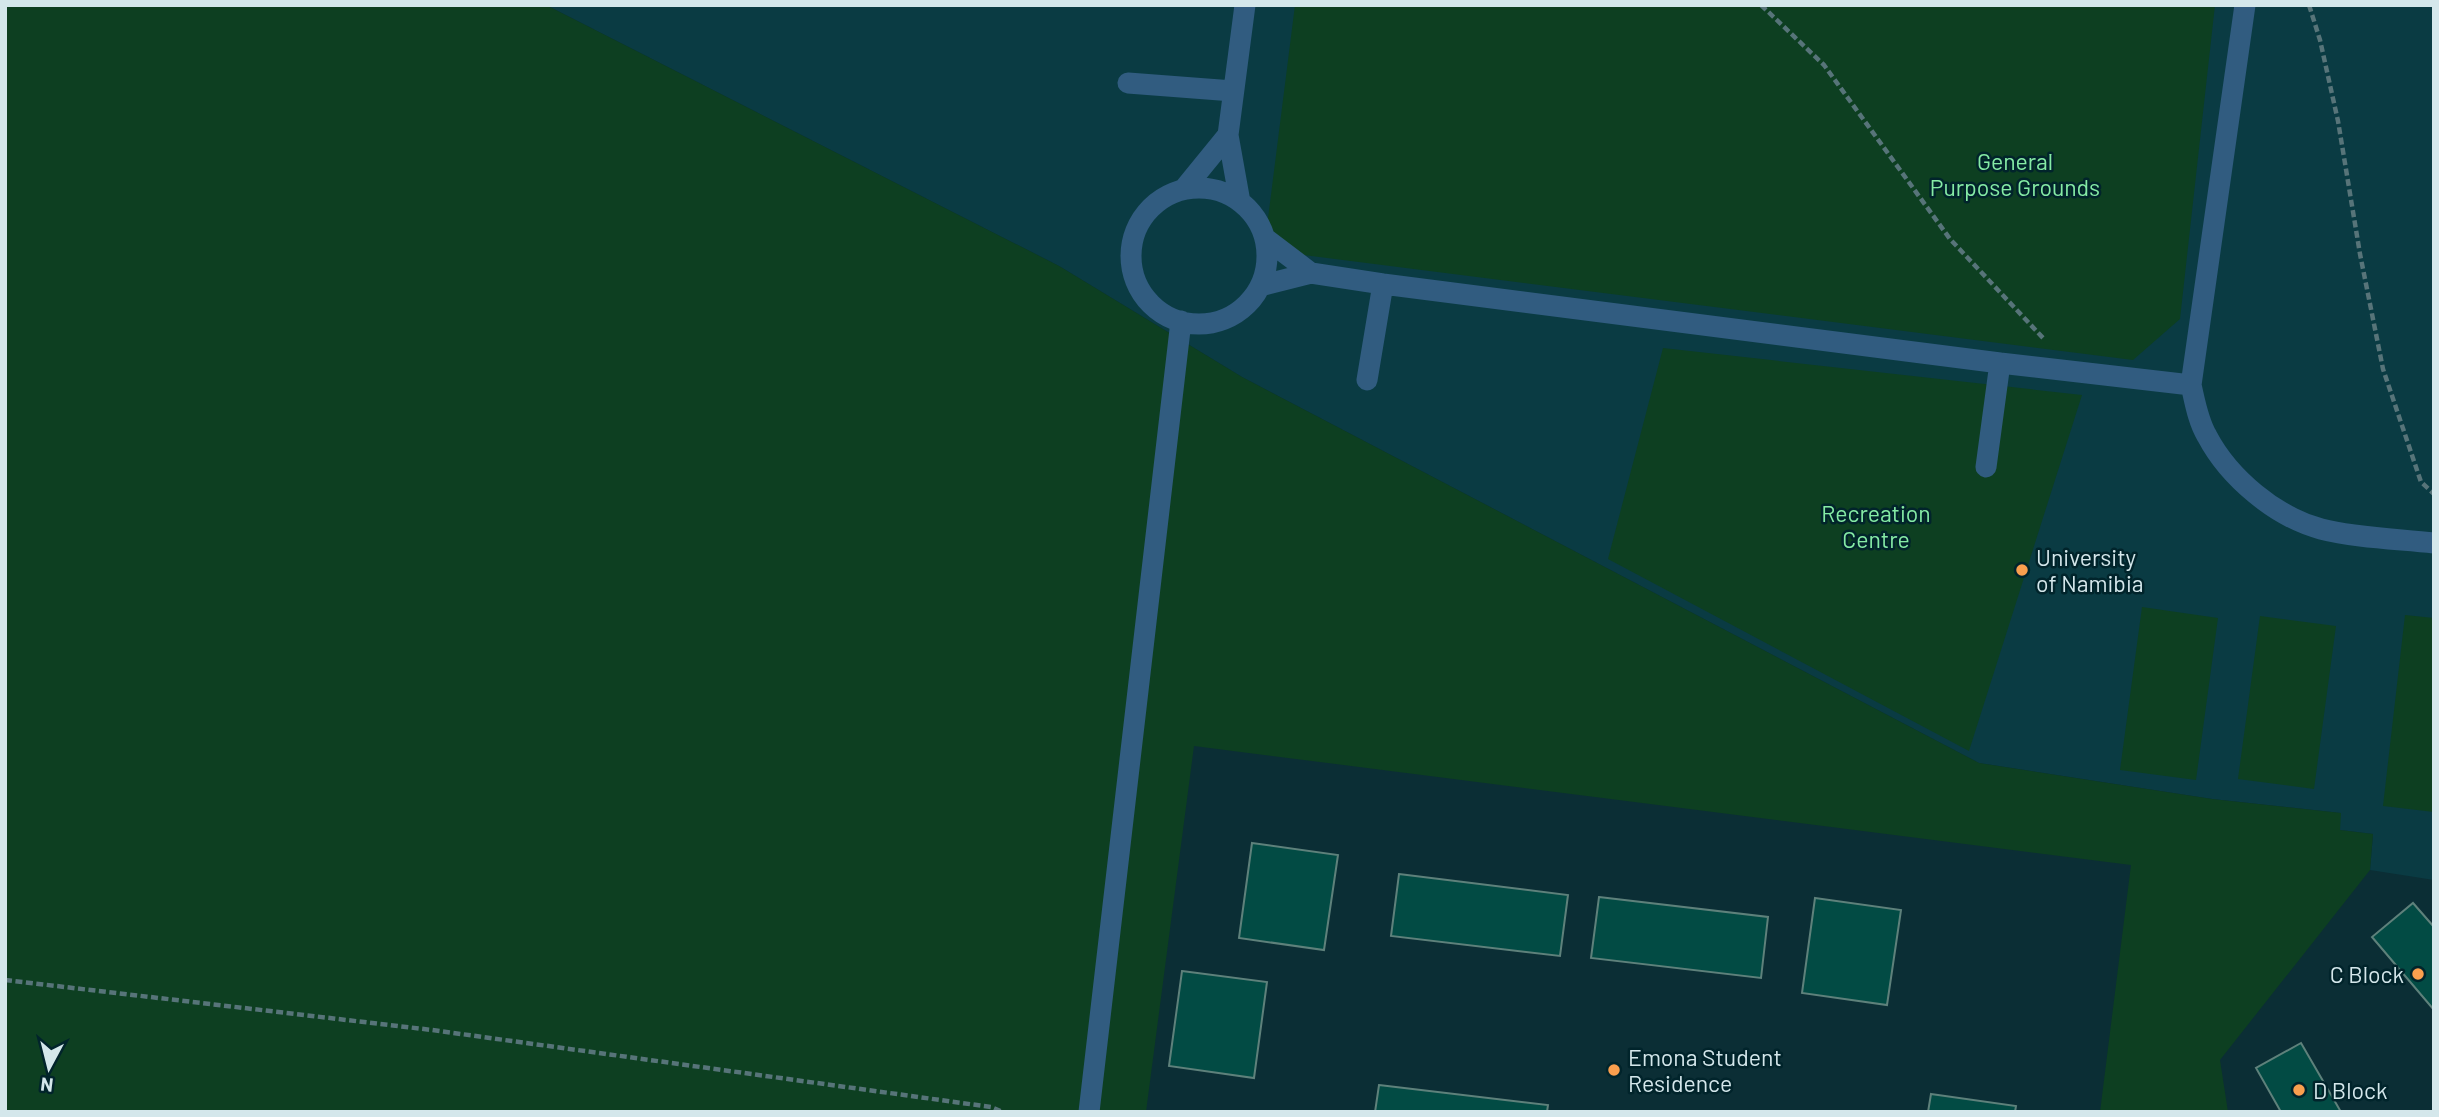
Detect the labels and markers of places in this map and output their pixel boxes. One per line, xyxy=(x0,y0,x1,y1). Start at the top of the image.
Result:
place label: University of Namibia xyxy=(2036,543,2144,597)
marker: University of Namibia xyxy=(2014,562,2030,578)
place label: C Block xyxy=(2330,960,2404,988)
marker: C Block xyxy=(2410,966,2426,982)
place label: Emona Student Residence xyxy=(1628,1043,1782,1097)
marker: Emona Student Residence xyxy=(1606,1062,1622,1078)
place label: D Block xyxy=(2313,1076,2388,1104)
marker: D Block xyxy=(2291,1082,2307,1098)

